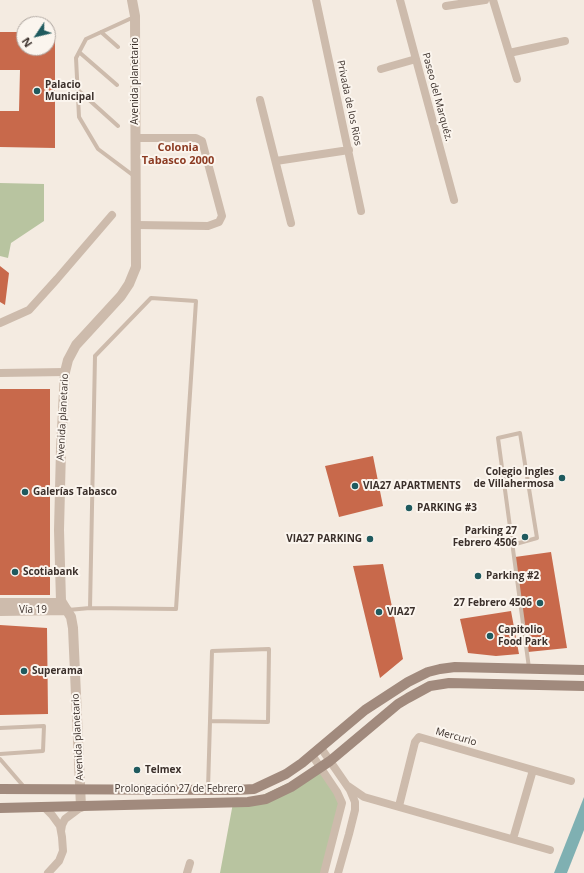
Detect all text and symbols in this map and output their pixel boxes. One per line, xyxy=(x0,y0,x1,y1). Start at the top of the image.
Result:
north arrow xyxy=(16,16,56,56)
text: N xyxy=(18,35,35,51)
street label: Avenida planetario xyxy=(129,37,141,125)
street label: Paseo del Marquéz. xyxy=(419,51,455,143)
street label: Privada de los Rios xyxy=(334,59,364,147)
place label: Palacio Municipal xyxy=(45,79,94,102)
marker: Palacio Municipal xyxy=(32,86,42,96)
district label: Colonia Tabasco 2000 xyxy=(142,141,214,167)
street label: Avenida planetario xyxy=(55,373,71,461)
place label: Colegio Ingles de Villahermosa xyxy=(473,466,554,490)
marker: Colegio Ingles de Villahermosa xyxy=(557,473,567,483)
place label: VIA27 APARTMENTS xyxy=(363,480,461,492)
marker: VIA27 APARTMENTS xyxy=(350,481,360,491)
place label: Galerías Tabasco xyxy=(33,486,117,498)
marker: Galerías Tabasco xyxy=(20,487,30,497)
place label: PARKING #3 xyxy=(417,502,477,514)
marker: PARKING #3 xyxy=(404,503,414,513)
place label: Parking 27 Febrero 4506 xyxy=(453,525,517,548)
marker: Parking 27 Febrero 4506 xyxy=(520,532,530,542)
place label: VIA27 PARKING xyxy=(286,533,362,545)
marker: VIA27 PARKING xyxy=(365,534,375,544)
place label: Scotiabank xyxy=(23,566,78,578)
marker: Scotiabank xyxy=(10,567,20,577)
place label: Parking #2 xyxy=(486,570,539,582)
marker: Parking #2 xyxy=(473,571,483,581)
place label: 27 Febrero 4506 xyxy=(454,597,532,609)
marker: 27 Febrero 4506 xyxy=(535,598,545,608)
street label: Vía 19 xyxy=(19,604,47,616)
place label: VIA27 xyxy=(387,606,415,618)
marker: VIA27 xyxy=(374,607,384,617)
place label: Capitolio Food Park xyxy=(498,624,548,648)
marker: Capitolio Food Park xyxy=(485,631,495,641)
place label: Superama xyxy=(32,665,83,677)
marker: Superama xyxy=(19,666,29,676)
street label: Avenida planetario xyxy=(70,693,86,781)
street label: Mercurio xyxy=(434,725,478,749)
place label: Telmex xyxy=(145,764,181,776)
marker: Telmex xyxy=(132,765,142,775)
street label: Prolongación 27 de Febrero xyxy=(115,783,243,795)

